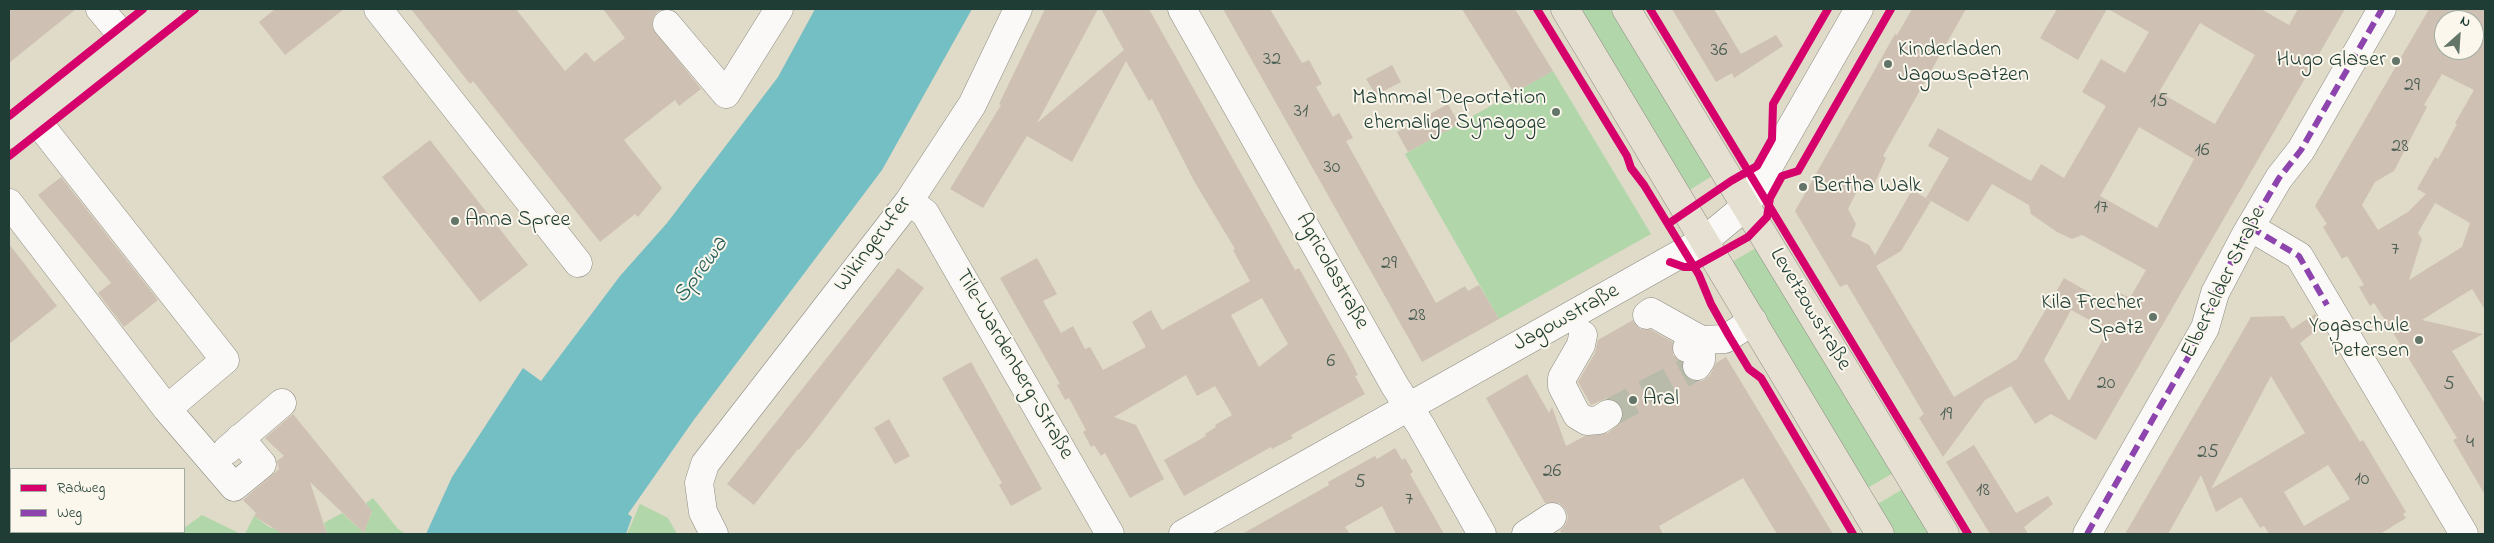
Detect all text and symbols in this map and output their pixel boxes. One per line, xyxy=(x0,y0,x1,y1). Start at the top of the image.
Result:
north arrow xyxy=(2434,10,2484,60)
text: N xyxy=(2456,10,2474,33)
place label: Kinderladen Jagowspatzen xyxy=(1898,38,2029,90)
house number: 36 xyxy=(1710,40,1728,64)
place label: Hugo Glaser xyxy=(2277,48,2386,74)
house number: 32 xyxy=(1263,49,1281,73)
marker: Hugo Glaser xyxy=(2390,55,2402,67)
marker: Kinderladen Jagowspatzen xyxy=(1882,58,1894,70)
house number: 29 xyxy=(2404,75,2420,99)
place label: Mahnmal Deportation ehemalige Synagoge xyxy=(1352,86,1546,138)
house number: 15 xyxy=(2150,91,2168,115)
house number: 31 xyxy=(1294,101,1308,125)
marker: Mahnmal Deportation ehemalige Synagoge xyxy=(1550,106,1562,118)
house number: 28 xyxy=(2391,136,2409,160)
house number: 16 xyxy=(2194,140,2210,164)
house number: 30 xyxy=(1324,157,1340,181)
place label: Bertha Walk xyxy=(1813,174,1922,200)
marker: Bertha Walk xyxy=(1797,181,1809,193)
street label: Wikingerufer xyxy=(830,192,918,298)
house number: 17 xyxy=(2094,197,2108,221)
street label: Elberfelder Straße xyxy=(2177,203,2273,363)
place label: Anna Spree xyxy=(465,208,570,234)
street label: Agricolastraße xyxy=(1288,209,1374,335)
marker: Anna Spree xyxy=(449,215,461,227)
water label: Sprewa xyxy=(668,232,736,310)
house number: 7 xyxy=(2391,239,2399,263)
street label: Levetzowstraße xyxy=(1762,244,1856,376)
house number: 29 xyxy=(1381,253,1397,277)
street label: Tile-Wardenberg-Straße xyxy=(948,265,1078,465)
street label: Jagowstraße xyxy=(1509,279,1625,359)
place label: Kila Frecher Spatz xyxy=(2041,291,2143,342)
house number: 28 xyxy=(1408,305,1426,329)
marker: Kila Frecher Spatz xyxy=(2147,311,2159,323)
place label: Yogaschule Petersen xyxy=(2309,314,2409,366)
marker: Yogaschule Petersen xyxy=(2413,334,2425,346)
house number: 6 xyxy=(1327,351,1335,375)
house number: 20 xyxy=(2097,373,2115,397)
house number: 5 xyxy=(2443,374,2455,398)
place label: Aral xyxy=(1643,387,1679,413)
marker: Aral xyxy=(1627,394,1639,406)
house number: 19 xyxy=(1940,404,1952,428)
house number: 4 xyxy=(2466,432,2474,456)
house number: 25 xyxy=(2197,442,2219,466)
house number: 26 xyxy=(1543,461,1561,485)
legend xyxy=(10,468,185,533)
house number: 10 xyxy=(2355,469,2369,493)
house number: 5 xyxy=(1354,472,1366,496)
text: Radweg xyxy=(57,477,105,499)
house number: 18 xyxy=(1976,480,1990,504)
house number: 7 xyxy=(1405,489,1413,513)
text: Weg xyxy=(57,502,82,524)

